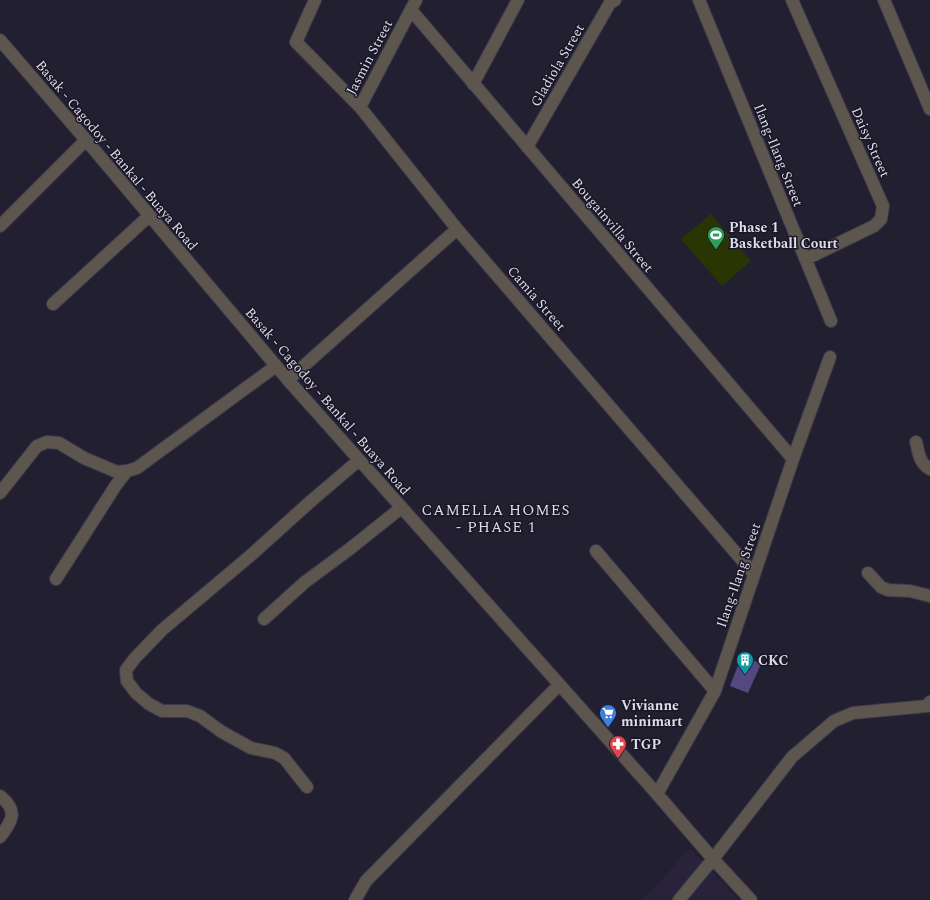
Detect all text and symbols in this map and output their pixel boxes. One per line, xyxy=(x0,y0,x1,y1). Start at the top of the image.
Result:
street label: Jasmin Street xyxy=(341,16,398,99)
street label: Gladiola Street xyxy=(525,20,590,111)
street label: Basak - Cagodoy - Bankal - Buaya Road xyxy=(31,56,203,255)
street label: Ilang-Ilang Street xyxy=(748,100,809,210)
street label: Daisy Street xyxy=(846,104,895,181)
street label: Bougainvilla Street xyxy=(567,173,659,277)
place label: Phase 1 Basketball Court xyxy=(729,217,839,254)
sports icon: Phase 1 Basketball Court xyxy=(706,225,726,250)
street label: Camia Street xyxy=(502,261,571,336)
street label: Basak - Cagodoy - Bankal - Buaya Road xyxy=(240,303,415,500)
district label: CAMELLA HOMES - PHASE 1 xyxy=(422,499,570,539)
street label: Ilang-Ilang Street xyxy=(711,520,766,630)
building icon: CKC xyxy=(735,650,755,675)
place label: CKC xyxy=(758,650,788,671)
place label: Vivianne minimart xyxy=(621,695,683,732)
supermarket icon: Vivianne minimart xyxy=(598,703,618,728)
pharmacy icon: TGP xyxy=(608,734,628,759)
place label: TGP xyxy=(631,734,661,755)

